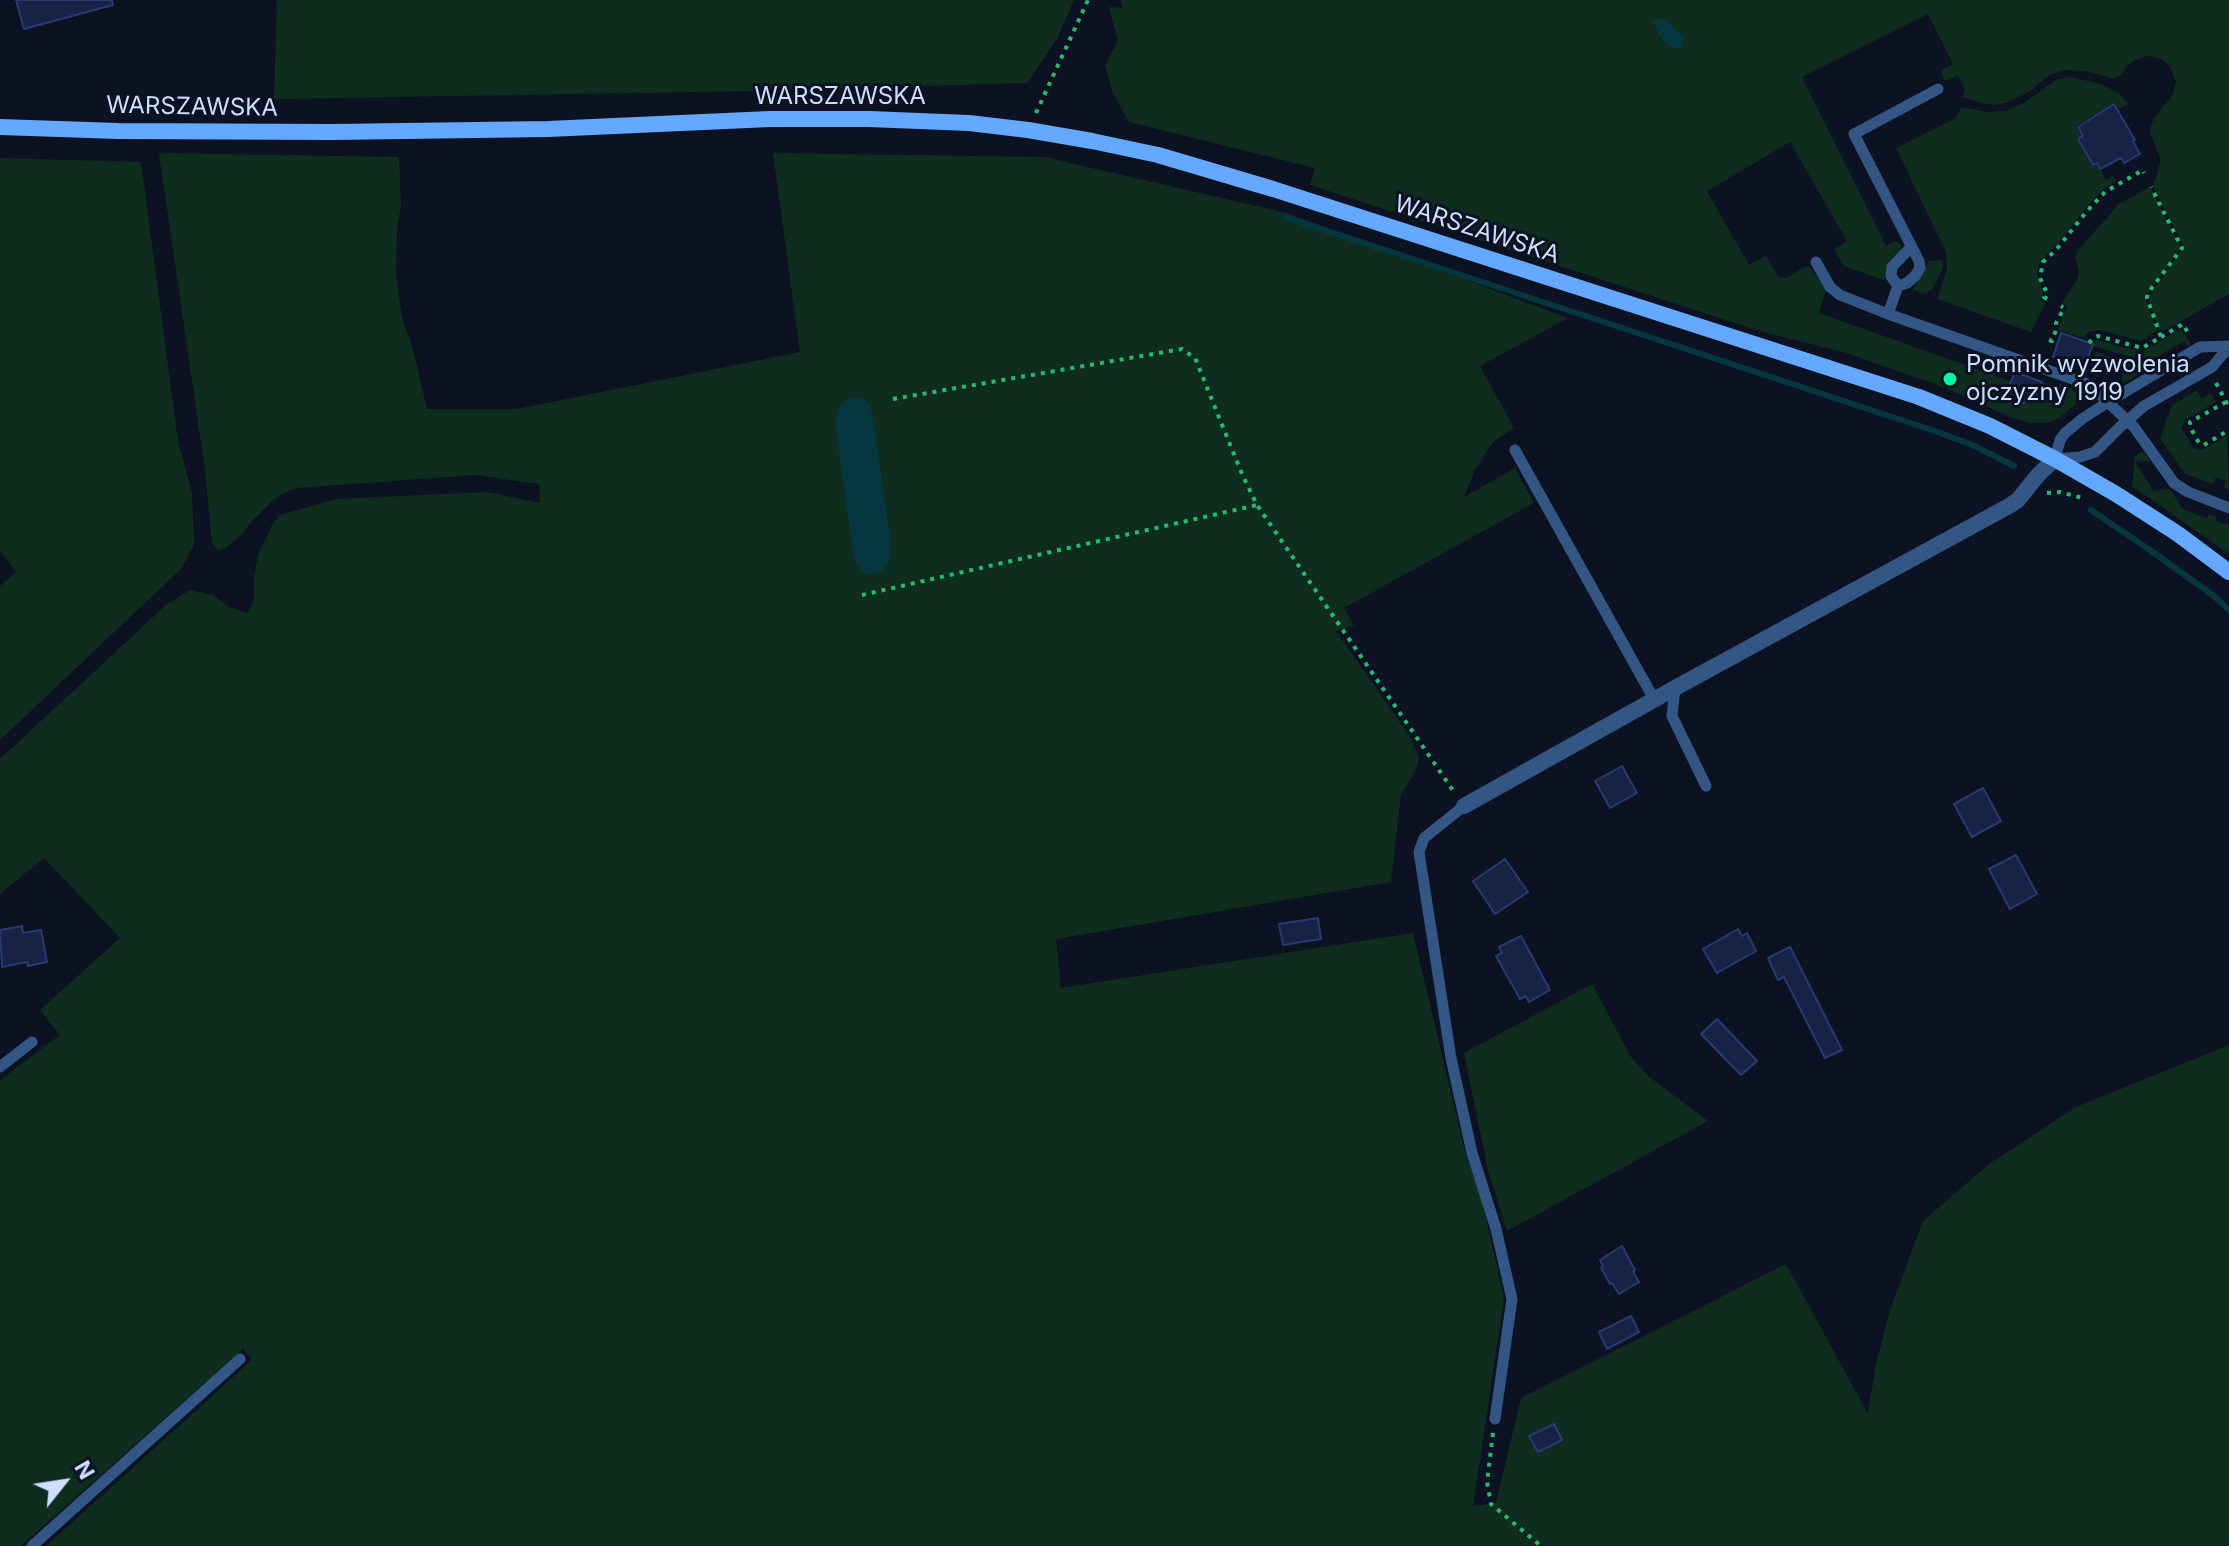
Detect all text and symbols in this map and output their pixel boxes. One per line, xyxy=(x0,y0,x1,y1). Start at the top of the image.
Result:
street label: WARSZAWSKA xyxy=(754,83,926,111)
street label: WARSZAWSKA xyxy=(106,91,278,123)
street label: WARSZAWSKA xyxy=(1391,190,1563,270)
place label: Pomnik wyzwolenia ojczyzny 1919 xyxy=(1966,351,2190,407)
marker: Pomnik wyzwolenia ojczyzny 1919 xyxy=(1941,370,1959,388)
north arrow xyxy=(24,1442,104,1522)
text: N xyxy=(69,1456,100,1484)

